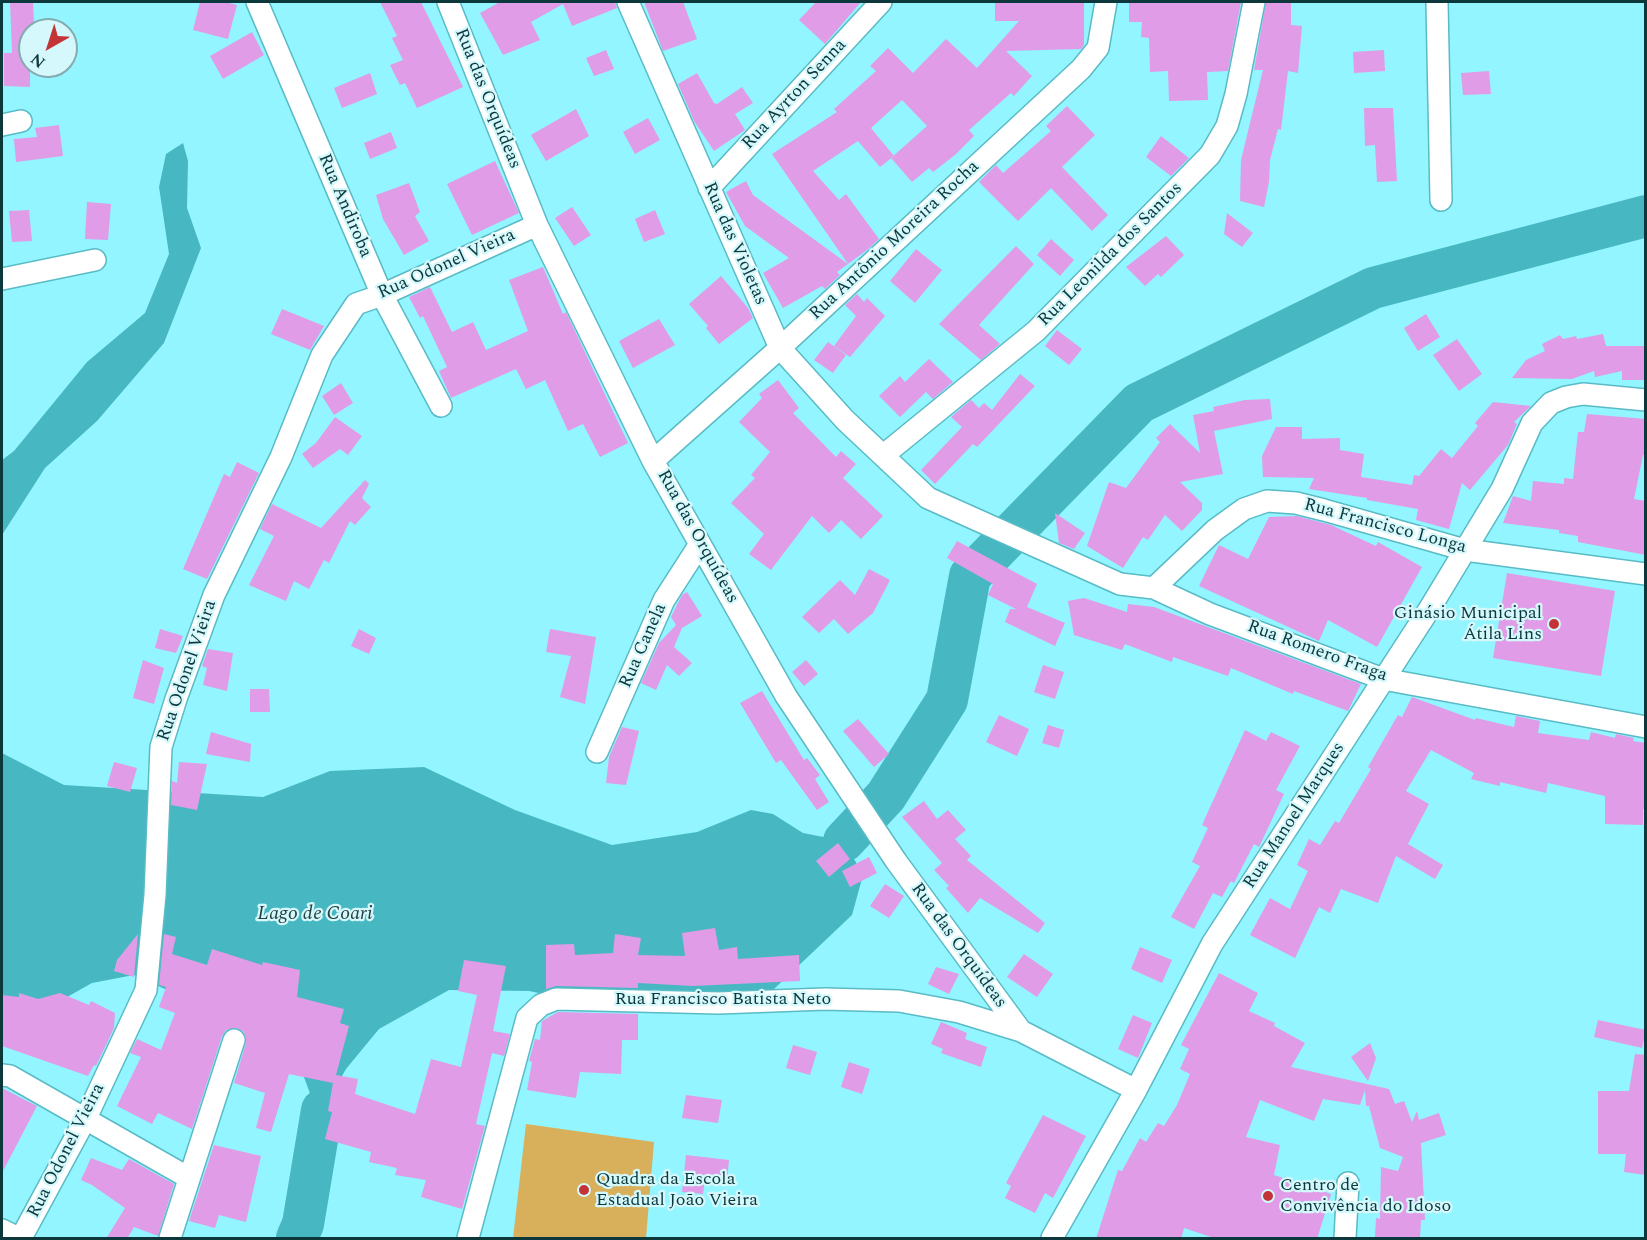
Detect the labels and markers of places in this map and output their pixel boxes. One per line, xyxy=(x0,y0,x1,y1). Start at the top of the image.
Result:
place label: Ginásio Municipal Átila Lins xyxy=(1394,603,1542,646)
marker: Ginásio Municipal Átila Lins xyxy=(1547,617,1561,631)
place label: Quadra da Escola Estadual João Vieira xyxy=(596,1169,758,1212)
place label: Centro de Convivência do Idoso xyxy=(1280,1175,1451,1218)
marker: Quadra da Escola Estadual João Vieira xyxy=(577,1183,591,1197)
marker: Centro de Convivência do Idoso xyxy=(1261,1189,1275,1203)

